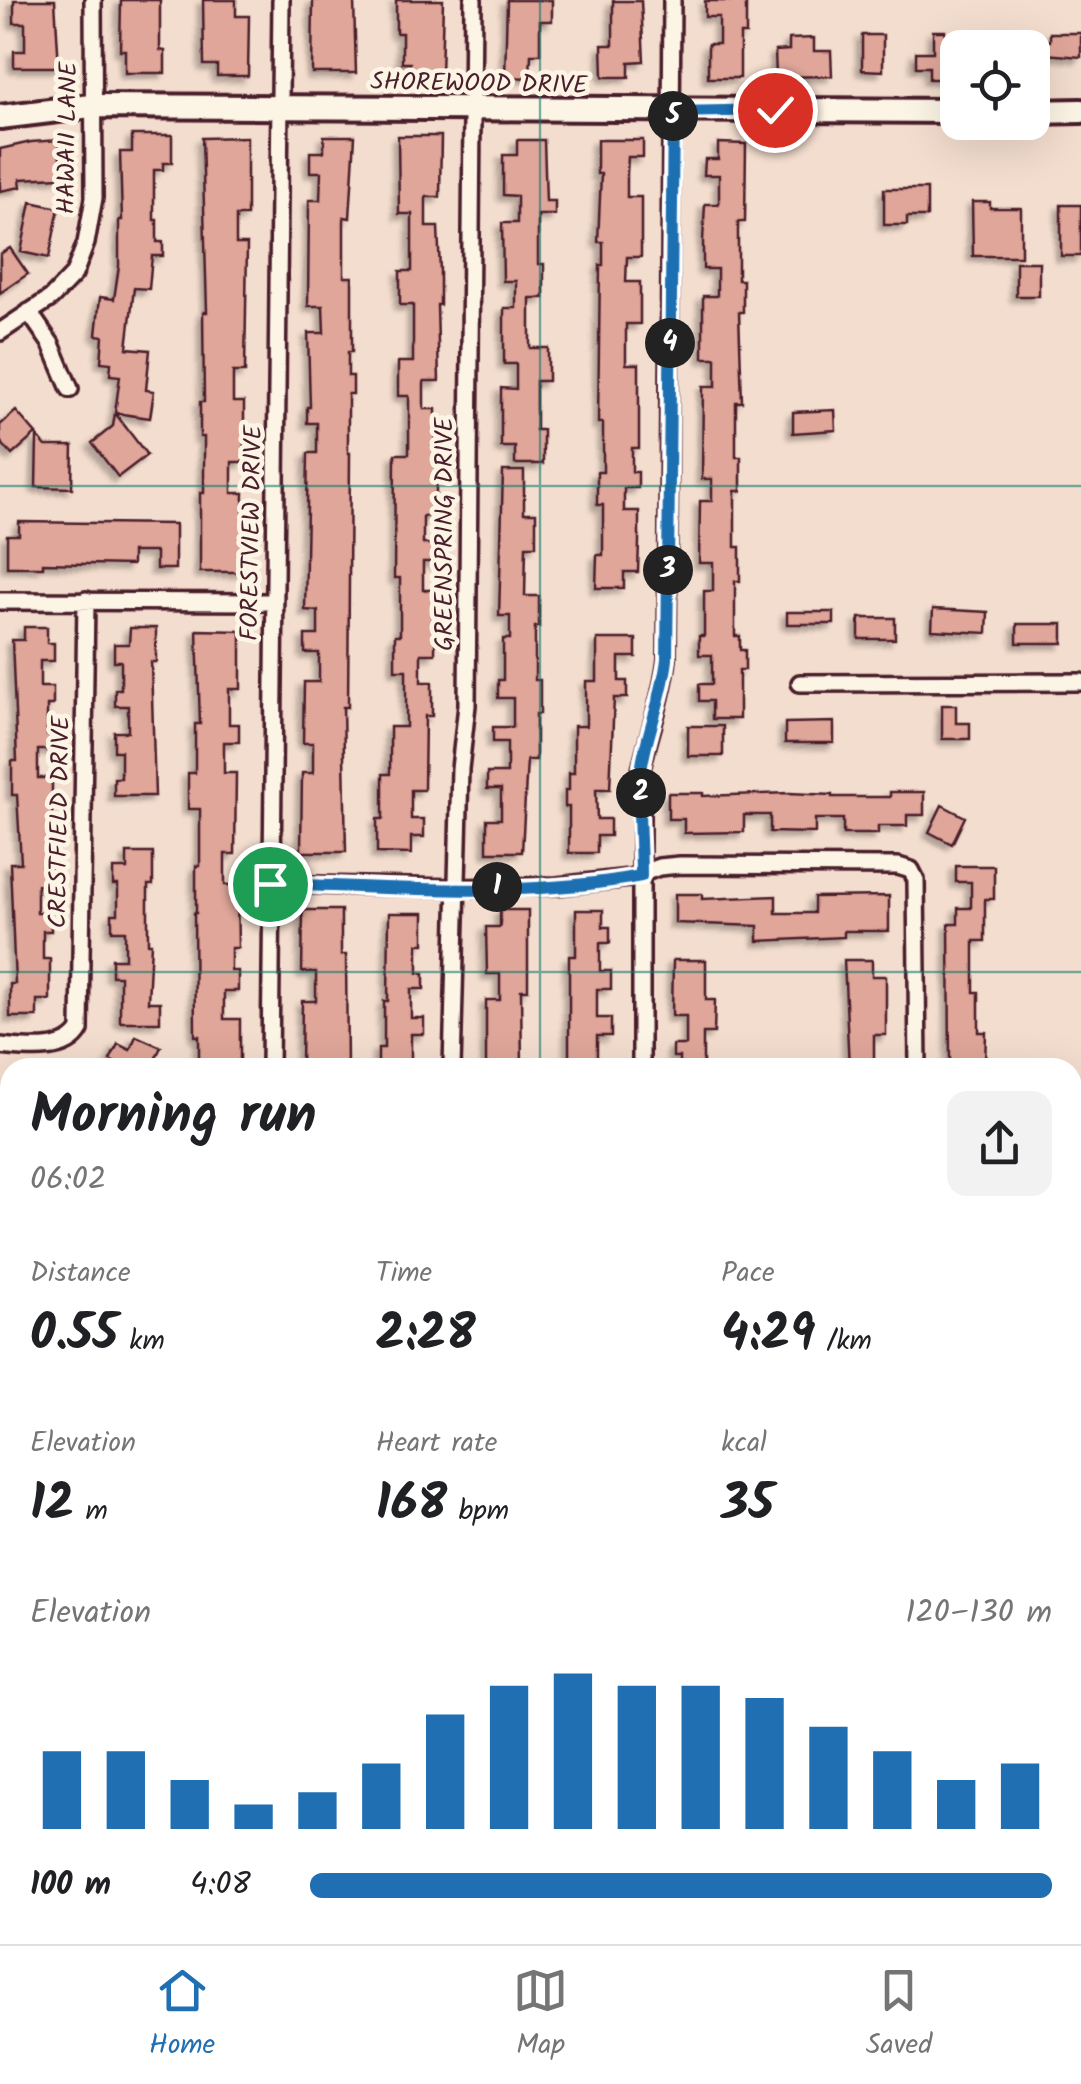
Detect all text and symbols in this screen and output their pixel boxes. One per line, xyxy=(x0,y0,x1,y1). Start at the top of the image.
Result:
map controls xyxy=(940,30,1050,140)
button: locate xyxy=(940,30,1050,140)
street label: HAWAII LANE xyxy=(47,60,89,215)
street label: SHOREWOOD DRIVE xyxy=(370,62,589,106)
pin xyxy=(733,68,818,153)
icon: check xyxy=(748,83,803,138)
pin: 5 xyxy=(648,91,698,141)
text: 5 xyxy=(666,93,680,138)
pin: 4 xyxy=(645,318,695,368)
text: 4 xyxy=(662,320,678,365)
street label: GREENSPRING DRIVE xyxy=(425,416,465,651)
street label: FORESTVIEW DRIVE xyxy=(230,423,274,641)
pin: 3 xyxy=(643,545,693,595)
text: 3 xyxy=(660,547,676,592)
street label: CRESTFIELD DRIVE xyxy=(38,714,82,929)
pin: 2 xyxy=(616,768,666,818)
text: 2 xyxy=(633,770,649,815)
pin xyxy=(228,842,313,927)
icon: arrive xyxy=(243,857,298,912)
pin: 1 xyxy=(472,862,522,912)
text: 1 xyxy=(493,864,501,909)
text: Morning run xyxy=(30,1074,317,1161)
button: share xyxy=(947,1091,1052,1196)
text: 06:02 xyxy=(30,1155,106,1206)
text: Distance xyxy=(30,1251,131,1296)
text: Time xyxy=(376,1251,432,1296)
text: Pace xyxy=(721,1251,775,1296)
text: 0.55 xyxy=(30,1296,118,1376)
text: 2:28 xyxy=(376,1296,476,1376)
text: 4:29 xyxy=(721,1296,815,1376)
text: km xyxy=(118,1319,165,1364)
text: /km xyxy=(815,1319,872,1364)
text: Elevation xyxy=(30,1421,136,1466)
text: Heart rate xyxy=(376,1421,497,1466)
text: kcal xyxy=(721,1421,767,1466)
text: 12 xyxy=(30,1466,74,1546)
text: 168 xyxy=(376,1466,447,1546)
text: 35 xyxy=(721,1466,774,1546)
text: m xyxy=(74,1489,108,1534)
text: bpm xyxy=(447,1489,509,1534)
text: Elevation xyxy=(30,1588,151,1639)
text: 120–130 m xyxy=(905,1588,1052,1639)
text: 100 m xyxy=(30,1860,111,1911)
text: 4:08 xyxy=(190,1860,251,1911)
tab: Home xyxy=(149,1963,215,2068)
tab: Map xyxy=(513,1963,568,2068)
tab: Saved xyxy=(866,1963,932,2068)

